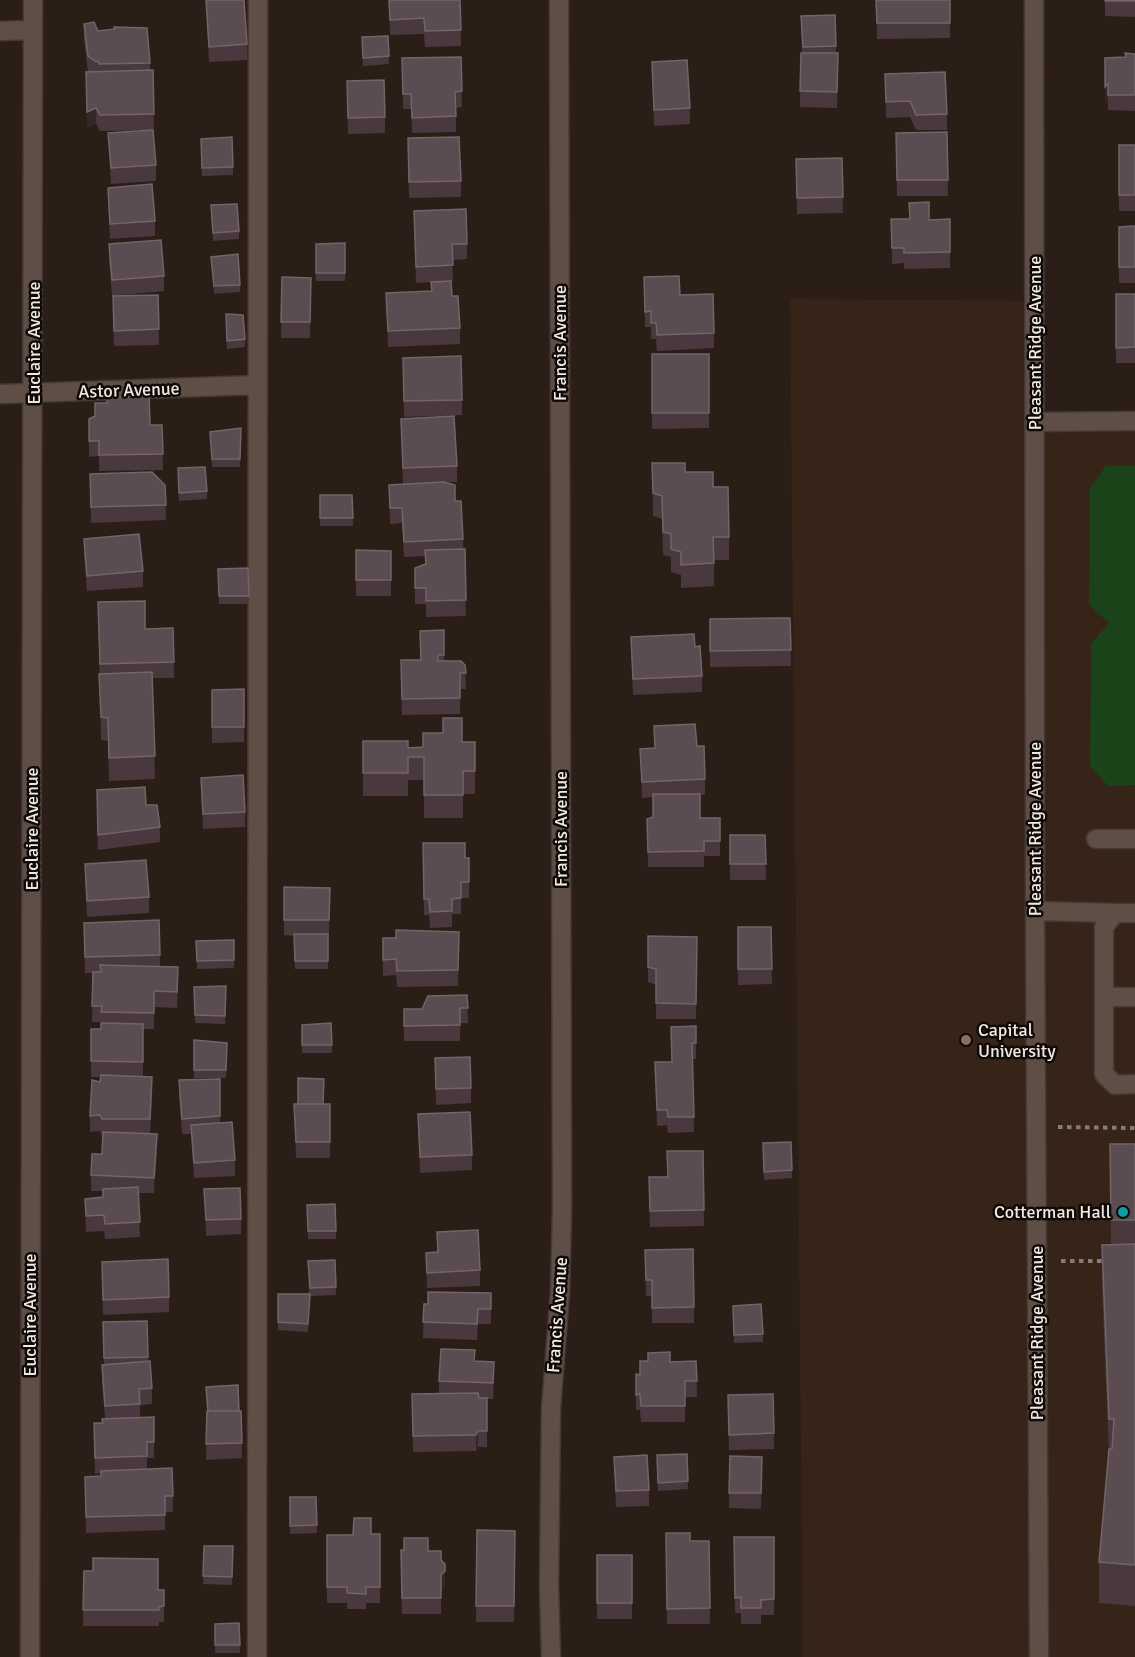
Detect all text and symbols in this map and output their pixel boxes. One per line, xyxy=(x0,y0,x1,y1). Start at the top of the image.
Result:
street label: Pleasant Ridge Avenue xyxy=(1024,256,1046,430)
street label: Euclaire Avenue xyxy=(23,281,45,405)
street label: Francis Avenue xyxy=(549,285,571,401)
street label: Astor Avenue xyxy=(78,377,180,403)
street label: Pleasant Ridge Avenue xyxy=(1024,742,1046,916)
street label: Euclaire Avenue xyxy=(21,767,43,891)
street label: Francis Avenue xyxy=(550,771,572,887)
place label: Capital University xyxy=(978,1019,1056,1062)
marker: Capital University xyxy=(959,1033,973,1047)
place label: Cotterman Hall xyxy=(994,1201,1111,1223)
marker: Cotterman Hall xyxy=(1116,1205,1130,1219)
street label: Pleasant Ridge Avenue xyxy=(1026,1246,1048,1420)
street label: Euclaire Avenue xyxy=(19,1253,41,1377)
street label: Francis Avenue xyxy=(542,1256,572,1374)

